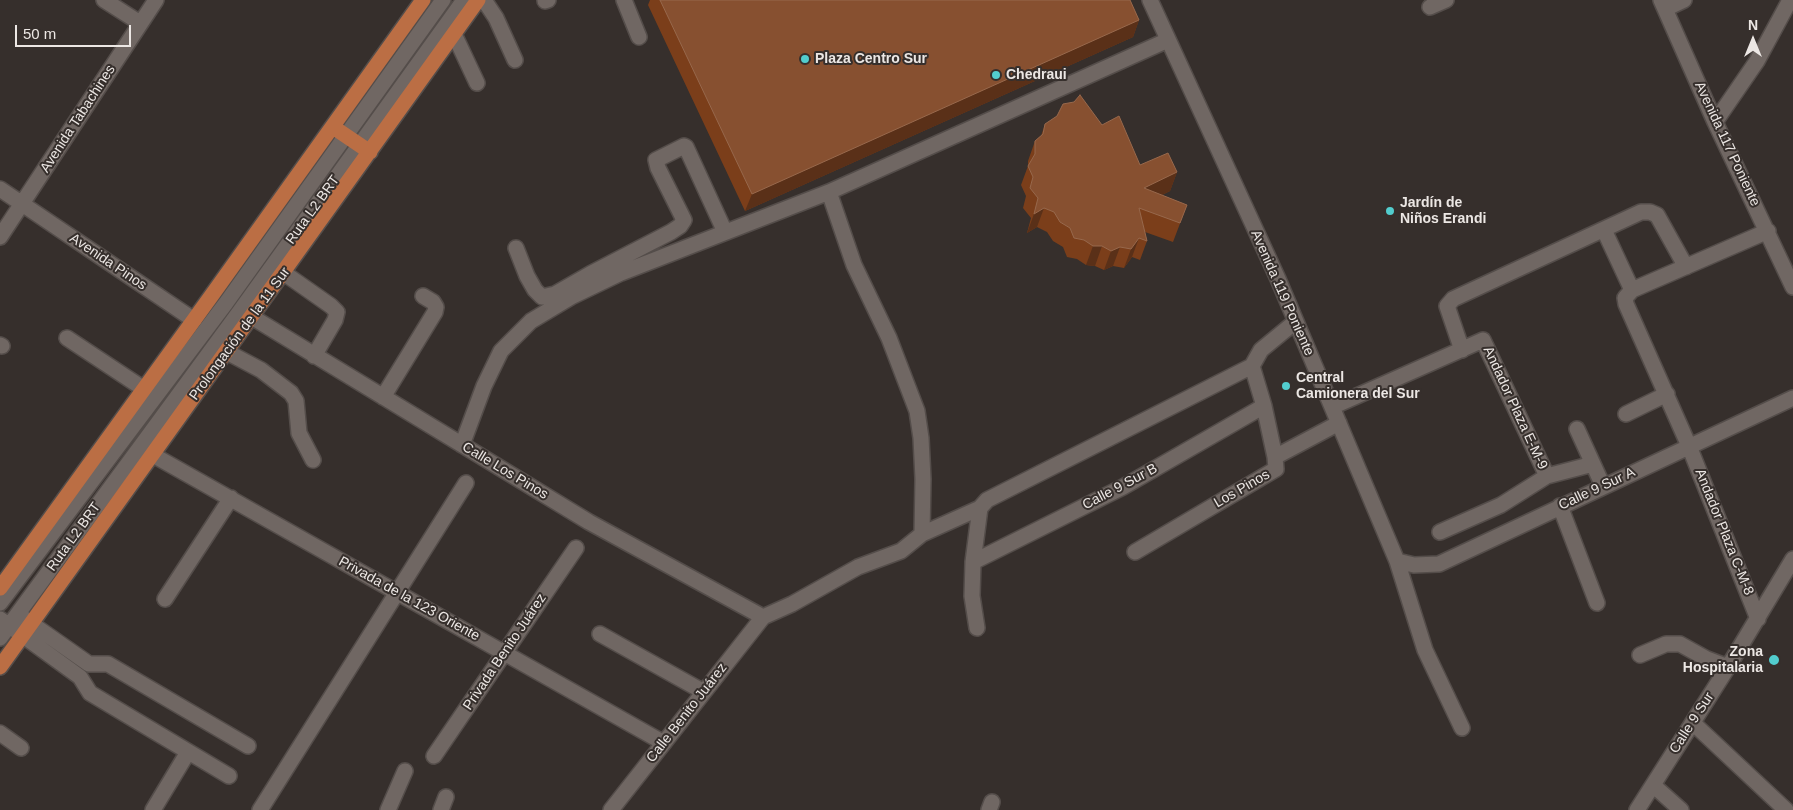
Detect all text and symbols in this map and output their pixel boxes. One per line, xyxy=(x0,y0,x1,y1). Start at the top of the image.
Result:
scale bar xyxy=(18,15,134,47)
north arrow xyxy=(1728,15,1778,65)
text: N xyxy=(1748,17,1758,33)
text: 50 m xyxy=(23,25,56,42)
place label: Plaza Centro Sur xyxy=(815,51,927,67)
marker: Plaza Centro Sur xyxy=(799,53,811,65)
street label: Avenida Tabachines xyxy=(37,62,119,176)
place label: Chedraui xyxy=(1006,67,1067,83)
marker: Chedraui xyxy=(990,69,1002,81)
street label: Avenida 117 Poniente xyxy=(1691,79,1763,209)
street label: Ruta L2 BRT xyxy=(282,172,344,248)
place label: Jardín de Niños Erandi xyxy=(1400,195,1486,228)
marker: Jardín de Niños Erandi xyxy=(1384,205,1396,217)
street label: Avenida 119 Poniente xyxy=(1247,228,1317,358)
street label: Avenida Pinos xyxy=(66,230,150,294)
street label: Prolongación de la 11 Sur xyxy=(186,264,294,404)
street label: Andador Plaza E-M-9 xyxy=(1479,344,1551,472)
place label: Central Camionera del Sur xyxy=(1296,370,1420,402)
marker: Central Camionera del Sur xyxy=(1280,380,1292,392)
street label: Calle Los Pinos xyxy=(459,439,551,503)
street label: Calle 9 Sur B xyxy=(1080,460,1160,514)
street label: Calle 9 Sur A xyxy=(1556,464,1638,514)
street label: Los Pinos xyxy=(1211,466,1273,512)
street label: Andador Plaza C-M-8 xyxy=(1691,466,1757,598)
street label: Ruta L2 BRT xyxy=(43,499,105,575)
street label: Privada de la 123 Oriente xyxy=(335,553,483,645)
street label: Privada Benito Juárez xyxy=(460,591,550,713)
place label: Zona Hospitalaria xyxy=(1683,644,1763,676)
marker: Zona Hospitalaria xyxy=(1767,653,1781,667)
street label: Calle Benito Juárez xyxy=(643,660,731,766)
street label: Calle 9 Sur xyxy=(1666,689,1718,757)

